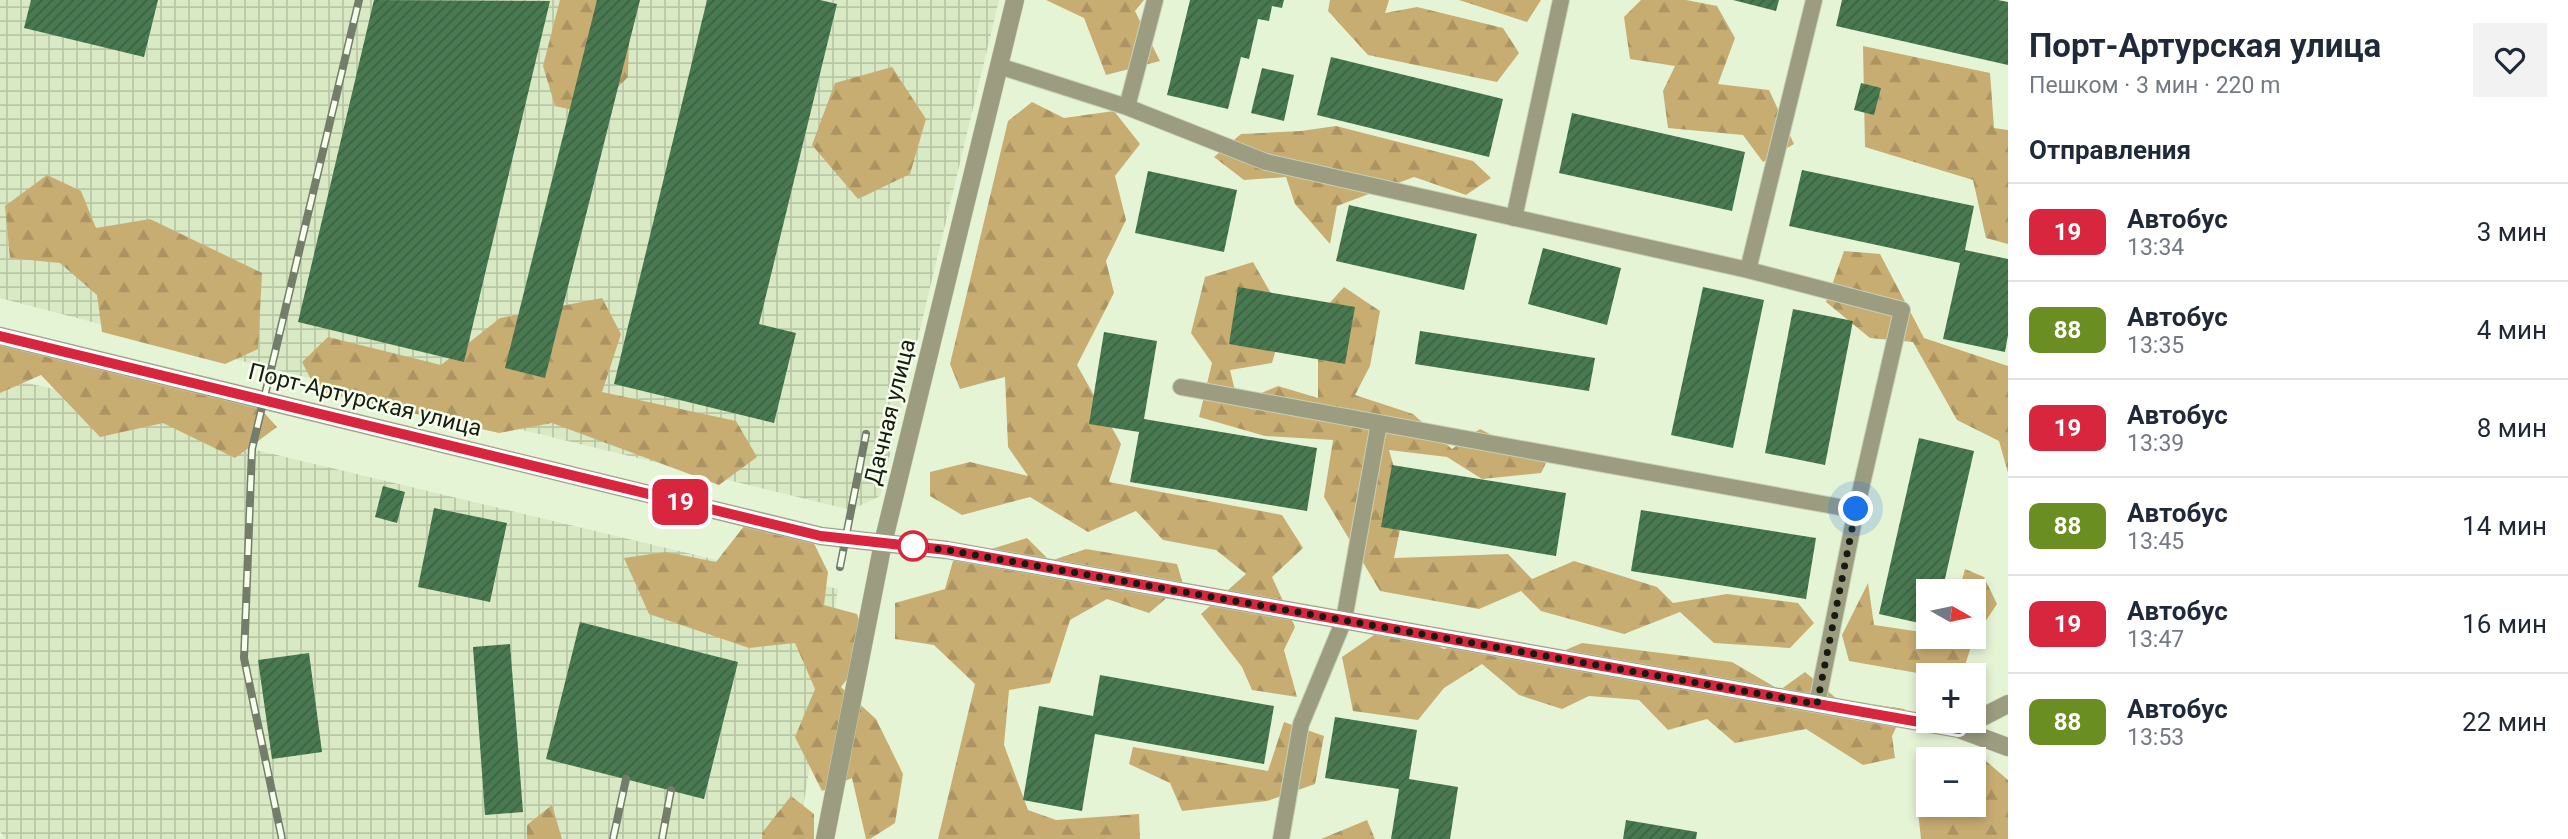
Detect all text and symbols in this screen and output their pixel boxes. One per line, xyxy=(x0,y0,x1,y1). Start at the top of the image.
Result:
button: heart xyxy=(2473,23,2547,97)
text: Порт-Артурская улица xyxy=(2029,26,2381,65)
text: Пешком · 3 мин · 220 m xyxy=(2029,72,2280,99)
text: Отправления xyxy=(2029,135,2191,165)
text: Автобус xyxy=(2127,204,2228,234)
text: 3 мин xyxy=(2477,217,2547,247)
text: 19 xyxy=(2054,218,2081,246)
text: 13:34 xyxy=(2127,234,2184,261)
text: Автобус xyxy=(2127,302,2228,332)
text: 4 мин xyxy=(2477,315,2547,345)
text: 88 xyxy=(2054,316,2081,344)
text: 13:35 xyxy=(2127,332,2184,359)
street label: Дачная улица xyxy=(859,336,921,488)
street label: Порт-Артурская улица xyxy=(246,358,484,442)
text: Автобус xyxy=(2127,400,2228,430)
text: 8 мин xyxy=(2477,413,2547,443)
text: 19 xyxy=(2054,414,2081,442)
text: 13:39 xyxy=(2127,430,2184,457)
line badge: 19 xyxy=(648,479,712,525)
text: 19 xyxy=(666,488,694,516)
your location xyxy=(1838,491,1873,526)
text: Автобус xyxy=(2127,498,2228,528)
text: 14 мин xyxy=(2462,511,2547,541)
text: 88 xyxy=(2054,512,2081,540)
text: 13:45 xyxy=(2127,528,2184,555)
unlabelled marker xyxy=(898,531,928,561)
north arrow xyxy=(1916,579,1986,649)
map controls xyxy=(1916,579,1986,817)
text: Автобус xyxy=(2127,596,2228,626)
text: 16 мин xyxy=(2462,609,2547,639)
text: 19 xyxy=(2054,610,2081,638)
text: 13:47 xyxy=(2127,626,2184,653)
button: + xyxy=(1916,663,1986,733)
text: Автобус xyxy=(2127,694,2228,724)
text: 22 мин xyxy=(2462,707,2547,737)
text: 88 xyxy=(2054,708,2081,736)
text: 13:53 xyxy=(2127,724,2184,751)
button: − xyxy=(1916,747,1986,817)

